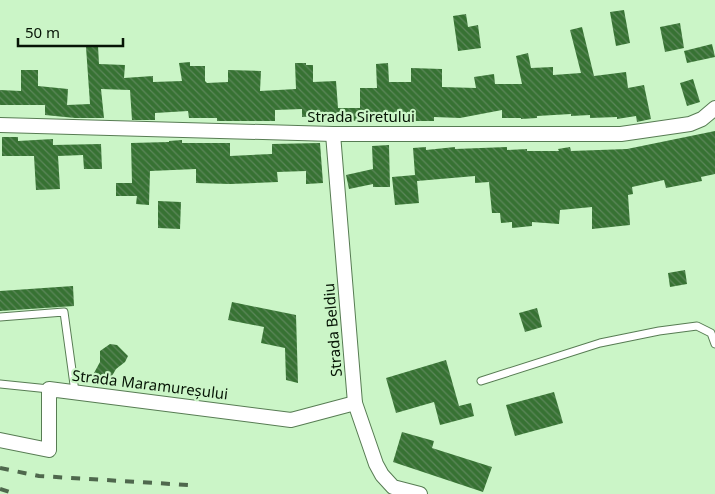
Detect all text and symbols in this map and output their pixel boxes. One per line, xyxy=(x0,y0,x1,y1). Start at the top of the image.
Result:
scale bar xyxy=(18,15,122,47)
text: 50 m xyxy=(25,22,60,42)
street label: Strada Siretului xyxy=(307,106,415,126)
street label: Strada Beldiu xyxy=(318,282,346,378)
street label: Strada Maramureșului xyxy=(71,365,229,403)

